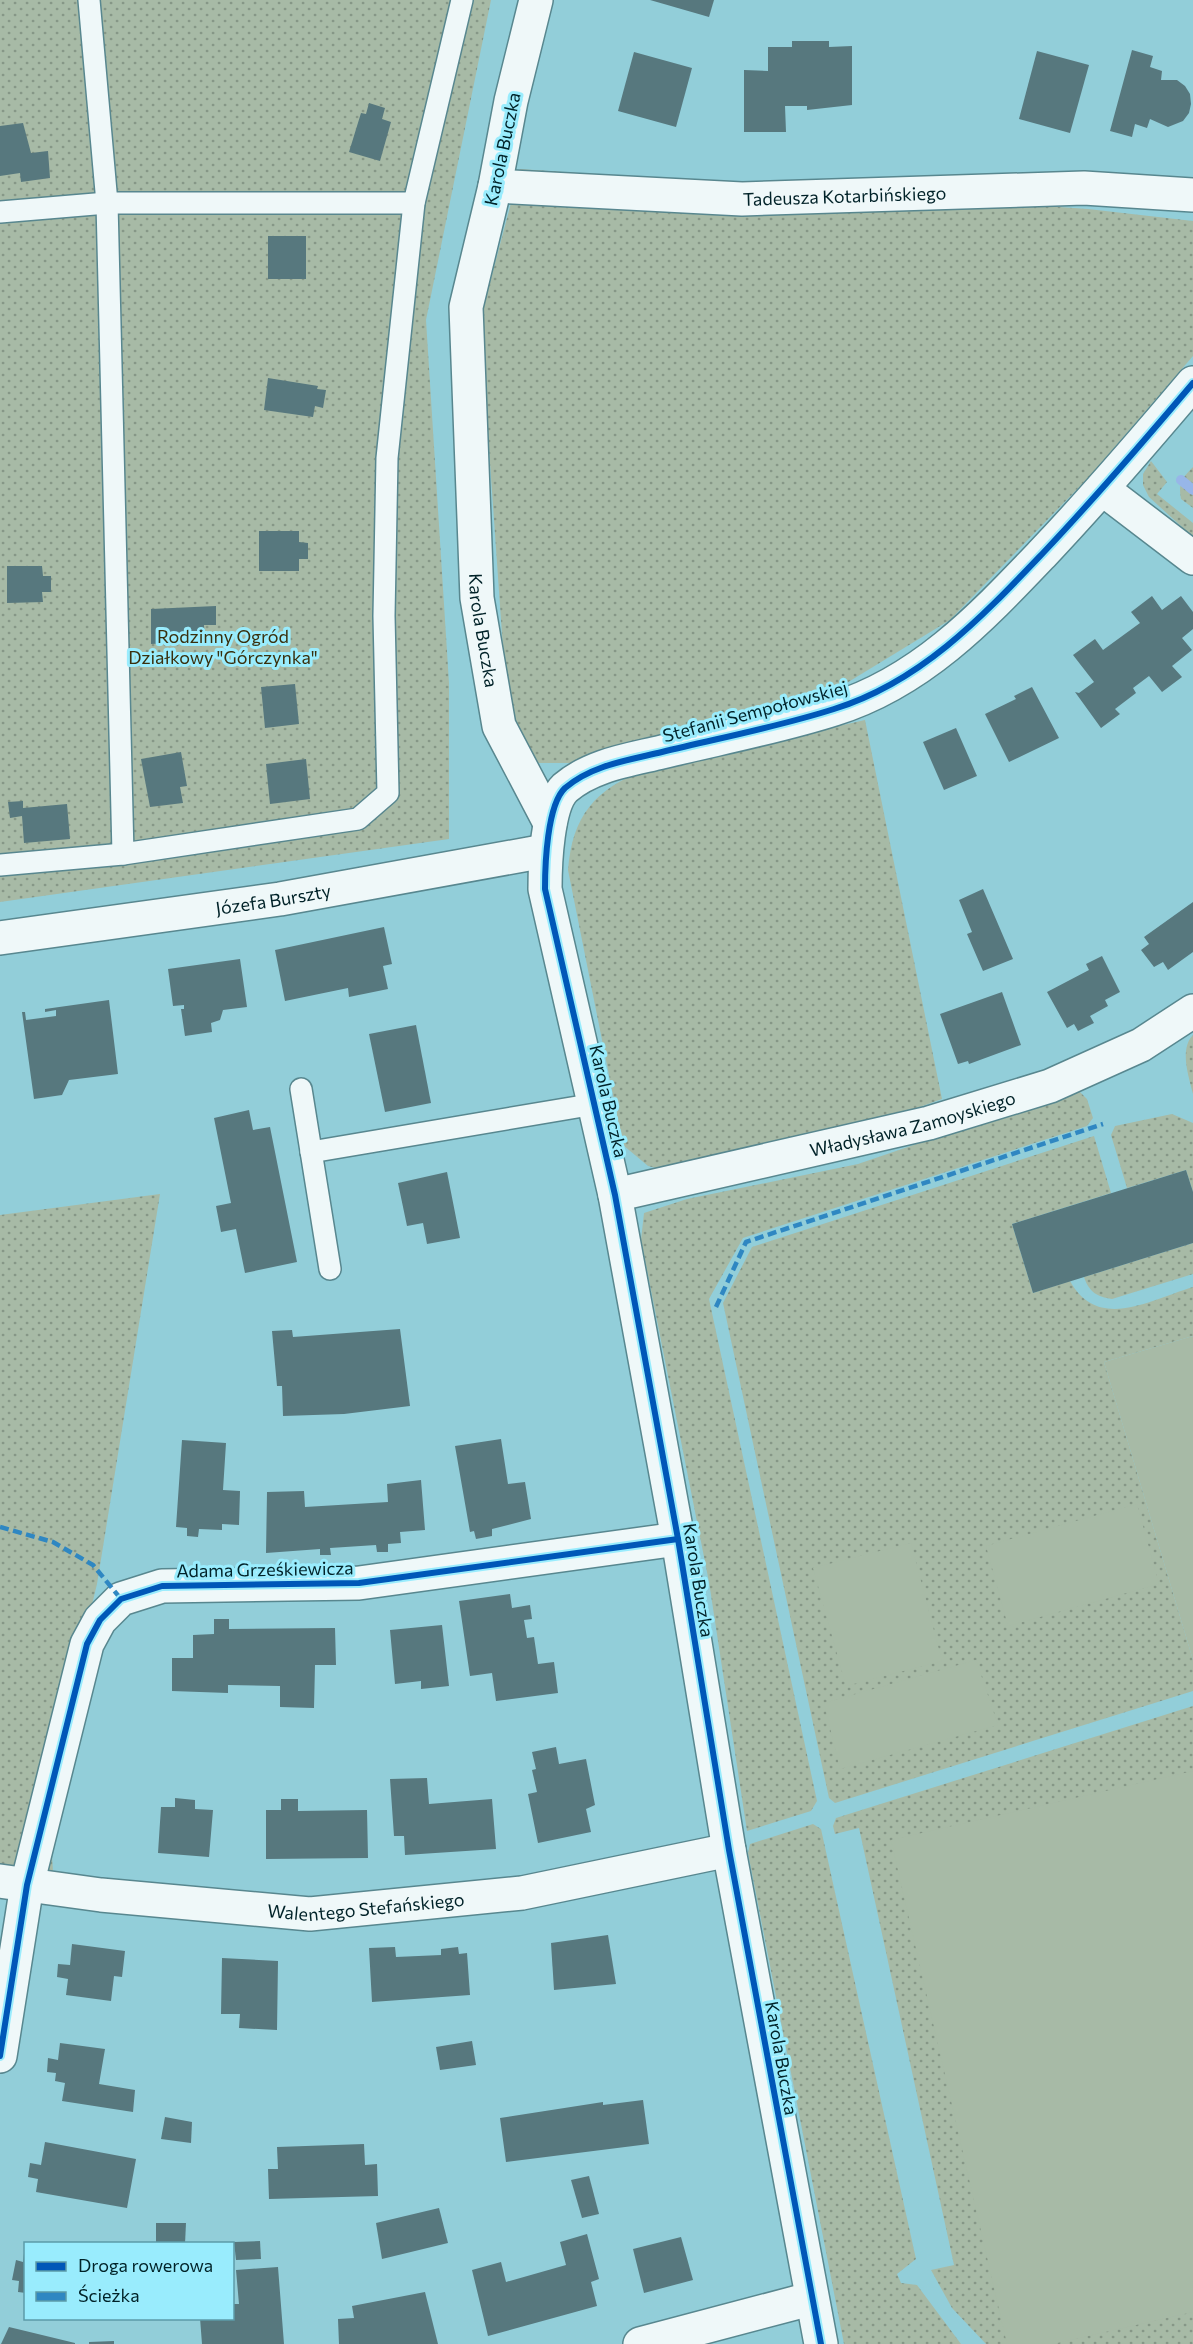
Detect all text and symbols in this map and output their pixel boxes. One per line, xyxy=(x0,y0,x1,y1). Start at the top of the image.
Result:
street label: Karola Buczka xyxy=(479,90,525,208)
street label: Tadeusza Kotarbińskiego xyxy=(743,181,947,210)
street label: Karola Buczka xyxy=(465,573,503,689)
park label: Rodzinny Ogród Działkowy "Górczynka" xyxy=(128,625,318,668)
street label: Stefanii Sempołowskiej xyxy=(660,676,850,746)
street label: Józefa Burszty xyxy=(214,879,333,919)
street label: Karola Buczka xyxy=(585,1042,633,1160)
street label: Władysława Zamoyskiego xyxy=(808,1086,1018,1161)
street label: Karola Buczka xyxy=(679,1521,719,1639)
street label: Adama Grześkiewicza xyxy=(176,1556,354,1582)
street label: Walentego Stefańskiego xyxy=(266,1888,465,1925)
street label: Karola Buczka xyxy=(761,1999,803,2117)
legend xyxy=(24,2242,234,2320)
text: Droga rowerowa xyxy=(78,2254,213,2276)
text: Ścieżka xyxy=(78,2284,140,2306)

